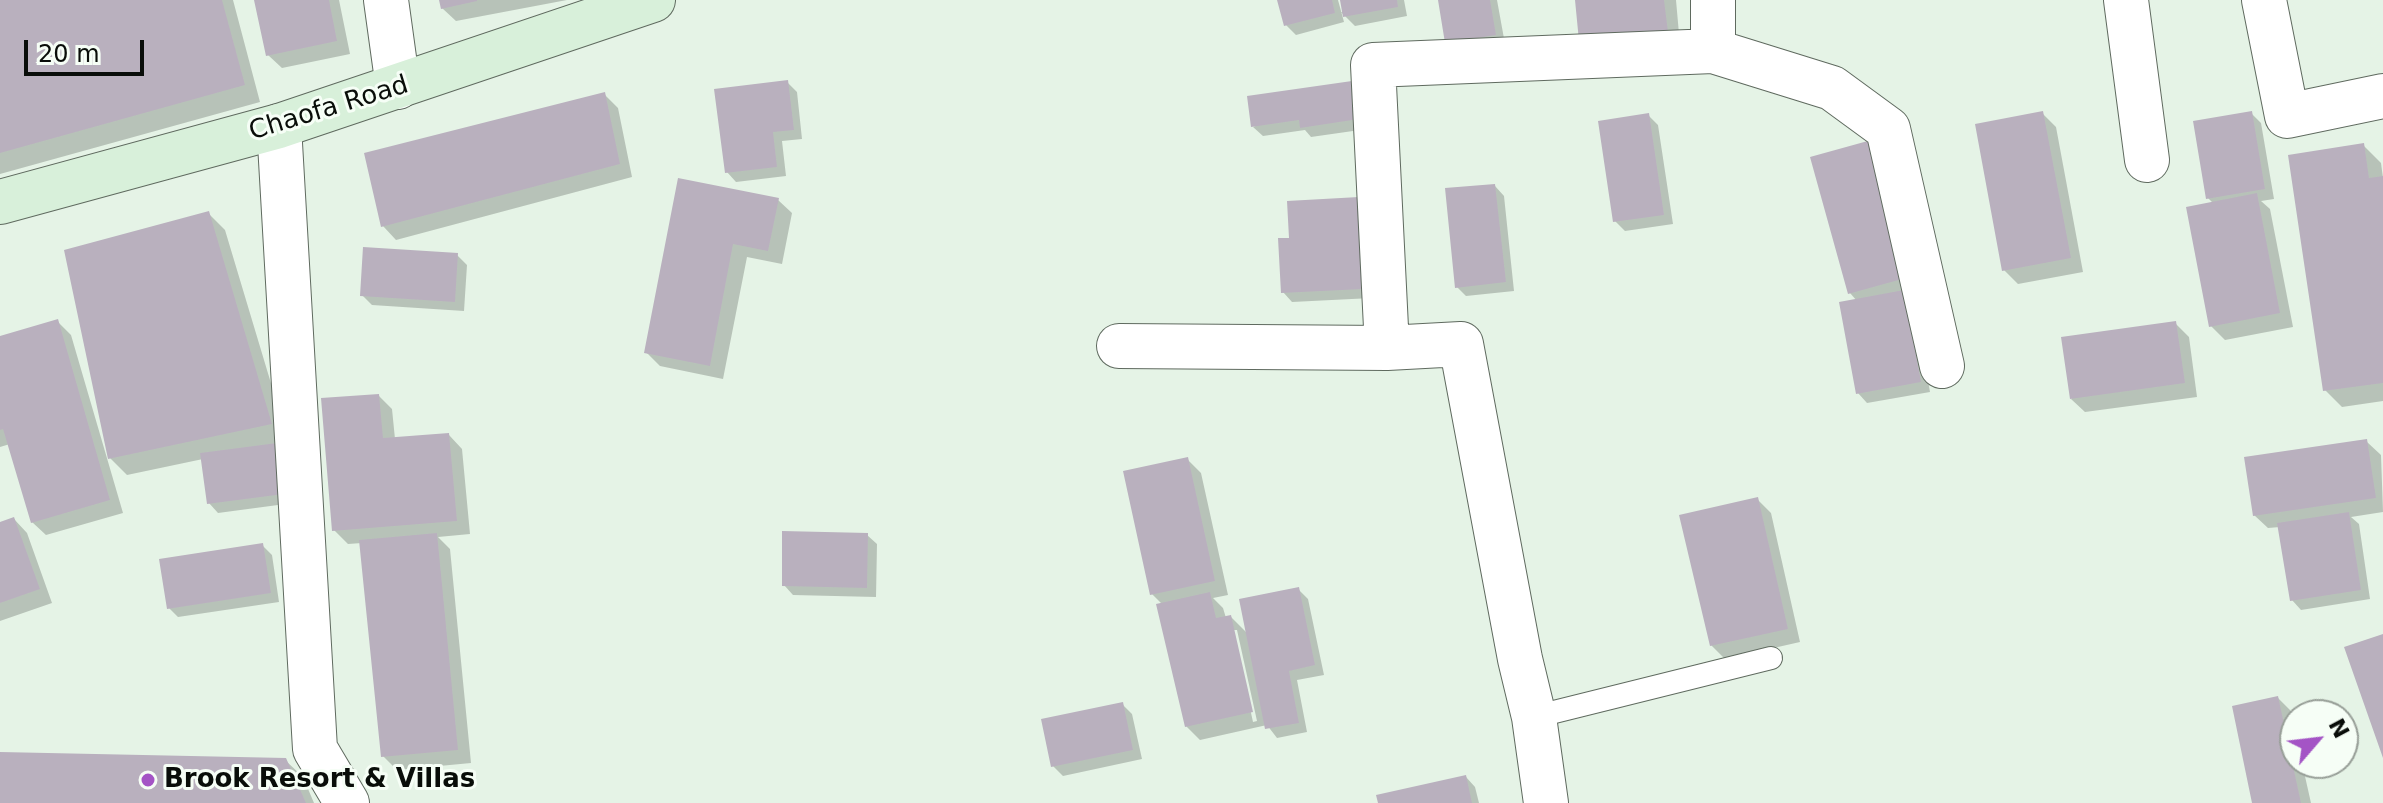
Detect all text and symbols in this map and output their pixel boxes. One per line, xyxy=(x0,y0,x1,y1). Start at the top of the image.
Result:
scale bar xyxy=(28,24,148,74)
text: 20 m xyxy=(38,40,100,68)
street label: Chaofa Road xyxy=(246,70,412,148)
north arrow xyxy=(2279,699,2359,779)
text: N xyxy=(2324,714,2354,742)
place label: Brook Resort & Villas xyxy=(164,764,475,796)
marker: Brook Resort & Villas xyxy=(139,771,157,789)

